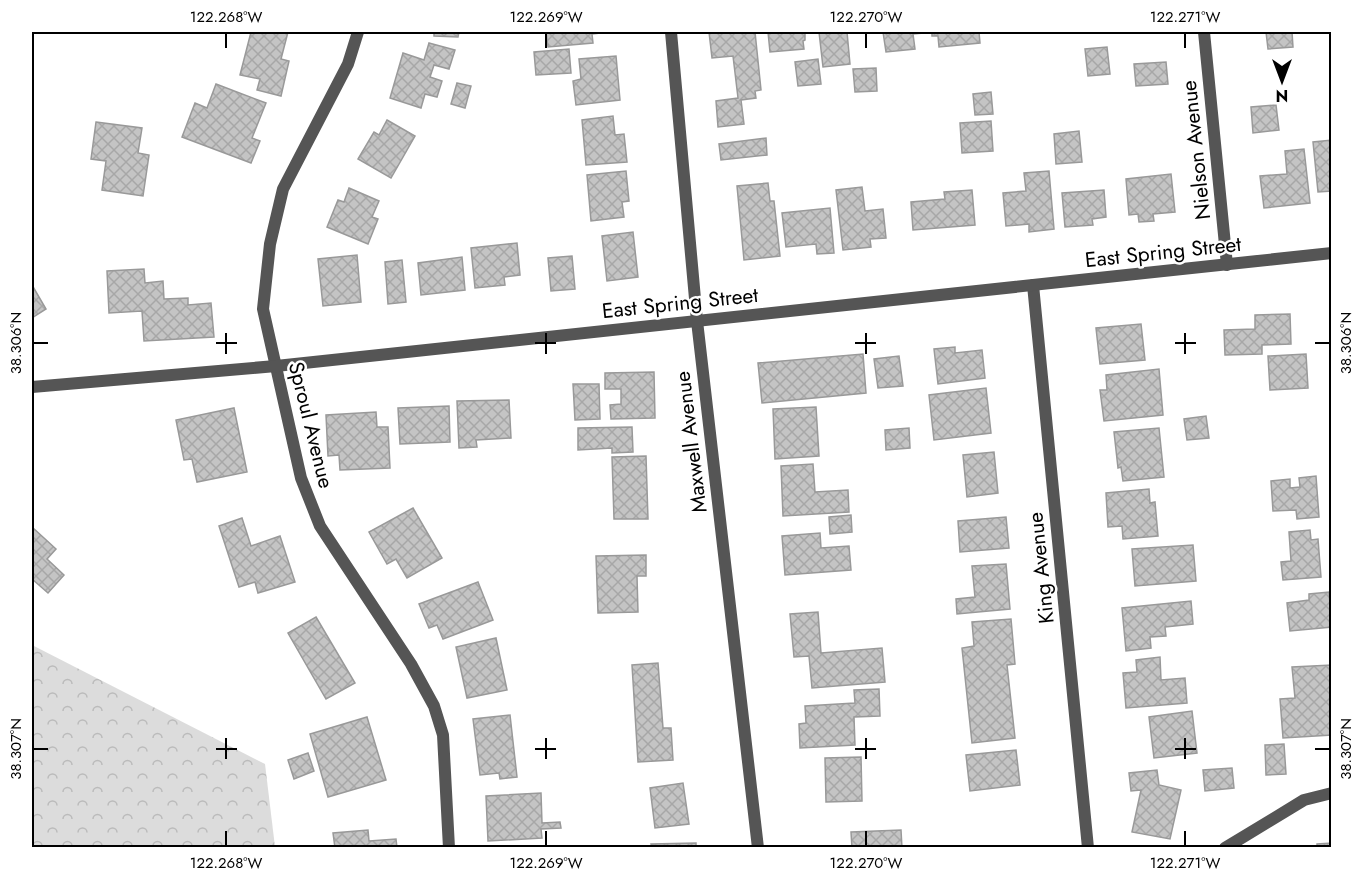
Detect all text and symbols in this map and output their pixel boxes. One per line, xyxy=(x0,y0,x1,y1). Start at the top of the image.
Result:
text: 122.268°W xyxy=(190,6,262,28)
text: 122.269°W xyxy=(509,6,583,28)
text: 122.270°W xyxy=(830,6,903,28)
text: 122.271°W xyxy=(1150,6,1220,28)
north arrow xyxy=(1252,51,1312,111)
street label: Nielson Avenue xyxy=(1174,79,1218,221)
text: N xyxy=(1276,84,1288,107)
street label: East Spring Street xyxy=(1083,229,1243,275)
street label: East Spring Street xyxy=(600,280,760,326)
text: 38.306°N xyxy=(5,312,27,374)
text: 38.306°N xyxy=(1335,312,1357,374)
street label: Sproul Avenue xyxy=(281,359,341,492)
street label: Maxwell Avenue xyxy=(667,369,715,515)
street label: King Avenue xyxy=(1020,511,1062,625)
text: 38.307°N xyxy=(5,718,27,780)
text: 38.307°N xyxy=(1335,718,1357,780)
text: 122.268°W xyxy=(190,852,262,874)
text: 122.269°W xyxy=(509,852,583,874)
text: 122.270°W xyxy=(830,852,903,874)
text: 122.271°W xyxy=(1150,852,1220,874)

